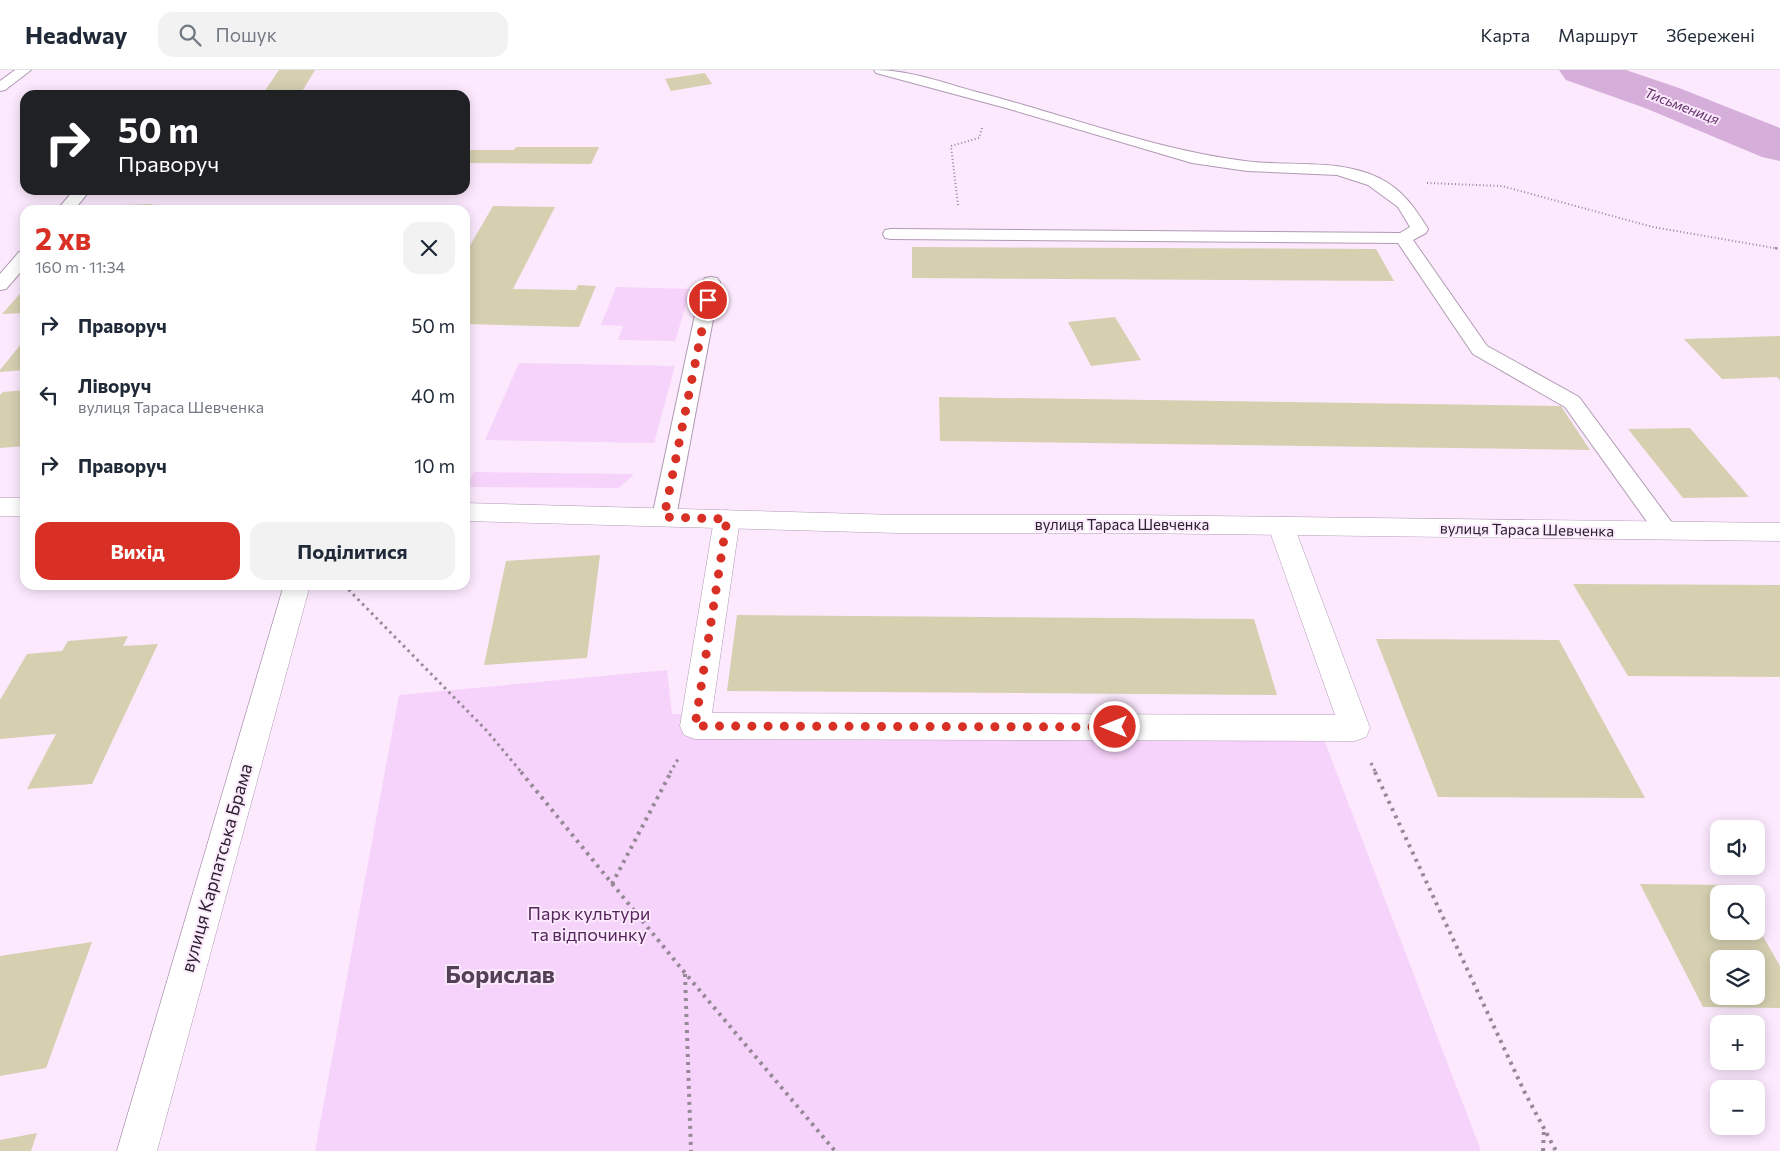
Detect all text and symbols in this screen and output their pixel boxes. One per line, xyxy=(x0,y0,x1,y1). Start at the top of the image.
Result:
search box xyxy=(158,12,508,57)
text: Headway xyxy=(25,20,128,49)
icon: search xyxy=(176,21,204,49)
text: Пошук xyxy=(216,23,277,46)
text: Карта xyxy=(1480,24,1530,46)
text: Маршрут xyxy=(1558,24,1638,46)
text: Збережені xyxy=(1666,24,1755,46)
water label: Тисьмениця xyxy=(1642,83,1722,128)
text: 50 m xyxy=(118,107,199,150)
icon: right xyxy=(35,110,100,175)
text: Праворуч xyxy=(118,150,219,177)
text: 2 хв xyxy=(35,219,91,256)
button: close xyxy=(403,222,455,274)
text: 160 m · 11:34 xyxy=(35,257,125,276)
pin xyxy=(687,279,729,321)
icon: arrive xyxy=(694,286,722,314)
icon: right xyxy=(35,311,63,339)
text: Праворуч xyxy=(78,314,167,337)
text: 50 m xyxy=(411,314,455,337)
text: Ліворуч xyxy=(78,374,151,397)
icon: left xyxy=(35,381,63,409)
text: 40 m xyxy=(411,384,455,407)
text: вулиця Тараса Шевченка xyxy=(78,397,264,416)
icon: right xyxy=(35,451,63,479)
text: Праворуч xyxy=(78,454,167,477)
text: 10 m xyxy=(414,454,455,477)
street label: вулиця Тараса Шевченка xyxy=(1035,515,1209,533)
street label: вулиця Тараса Шевченка xyxy=(1440,518,1614,540)
button: Вихід xyxy=(35,522,240,580)
button: Поділитися xyxy=(250,522,455,580)
position arrow xyxy=(1088,700,1140,752)
street label: вулиця Карпатська Брама xyxy=(176,761,256,975)
map controls xyxy=(1710,820,1765,1135)
button: sound xyxy=(1710,820,1765,875)
button: search xyxy=(1710,885,1765,940)
park label: Парк культури та відпочинку xyxy=(528,902,650,945)
button: layers xyxy=(1710,950,1765,1005)
district label: Борислав xyxy=(445,959,555,988)
button: + xyxy=(1710,1015,1765,1070)
button: − xyxy=(1710,1080,1765,1135)

